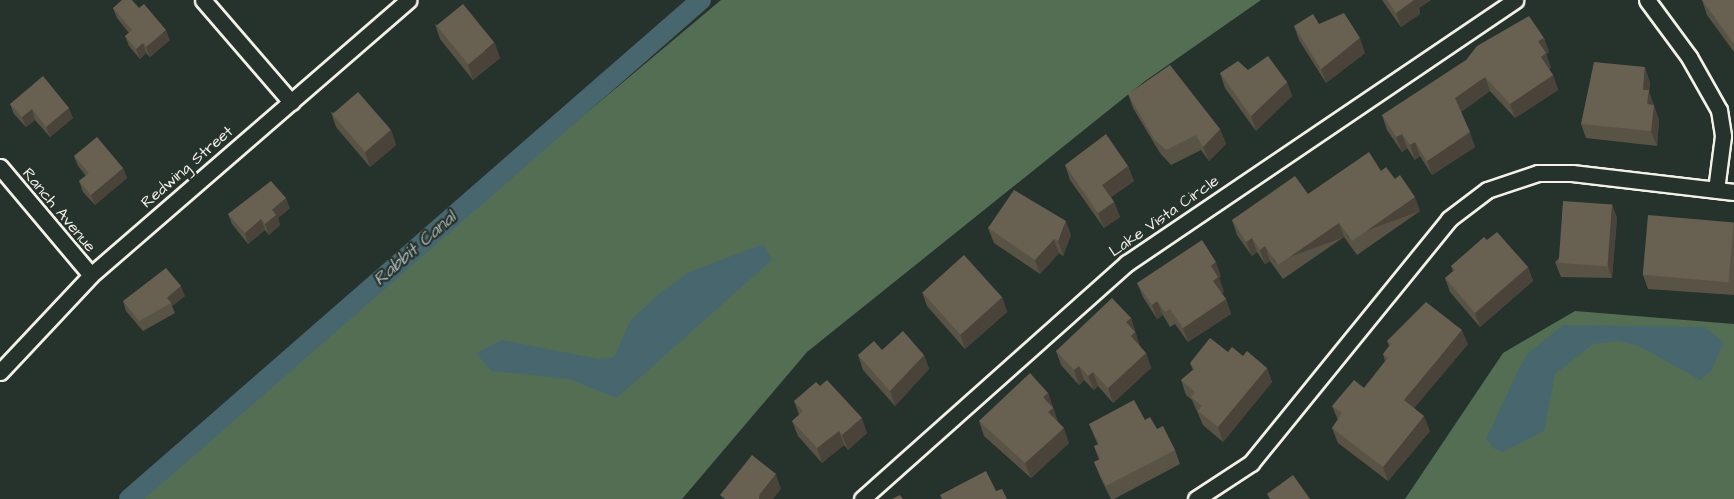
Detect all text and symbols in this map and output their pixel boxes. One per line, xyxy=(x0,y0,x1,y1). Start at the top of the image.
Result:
street label: Redwing Street xyxy=(137,122,237,212)
street label: Ranch Avenue xyxy=(18,164,100,256)
street label: Lake Vista Circle xyxy=(1105,171,1223,261)
water label: Rabbit Canal xyxy=(369,207,461,291)

